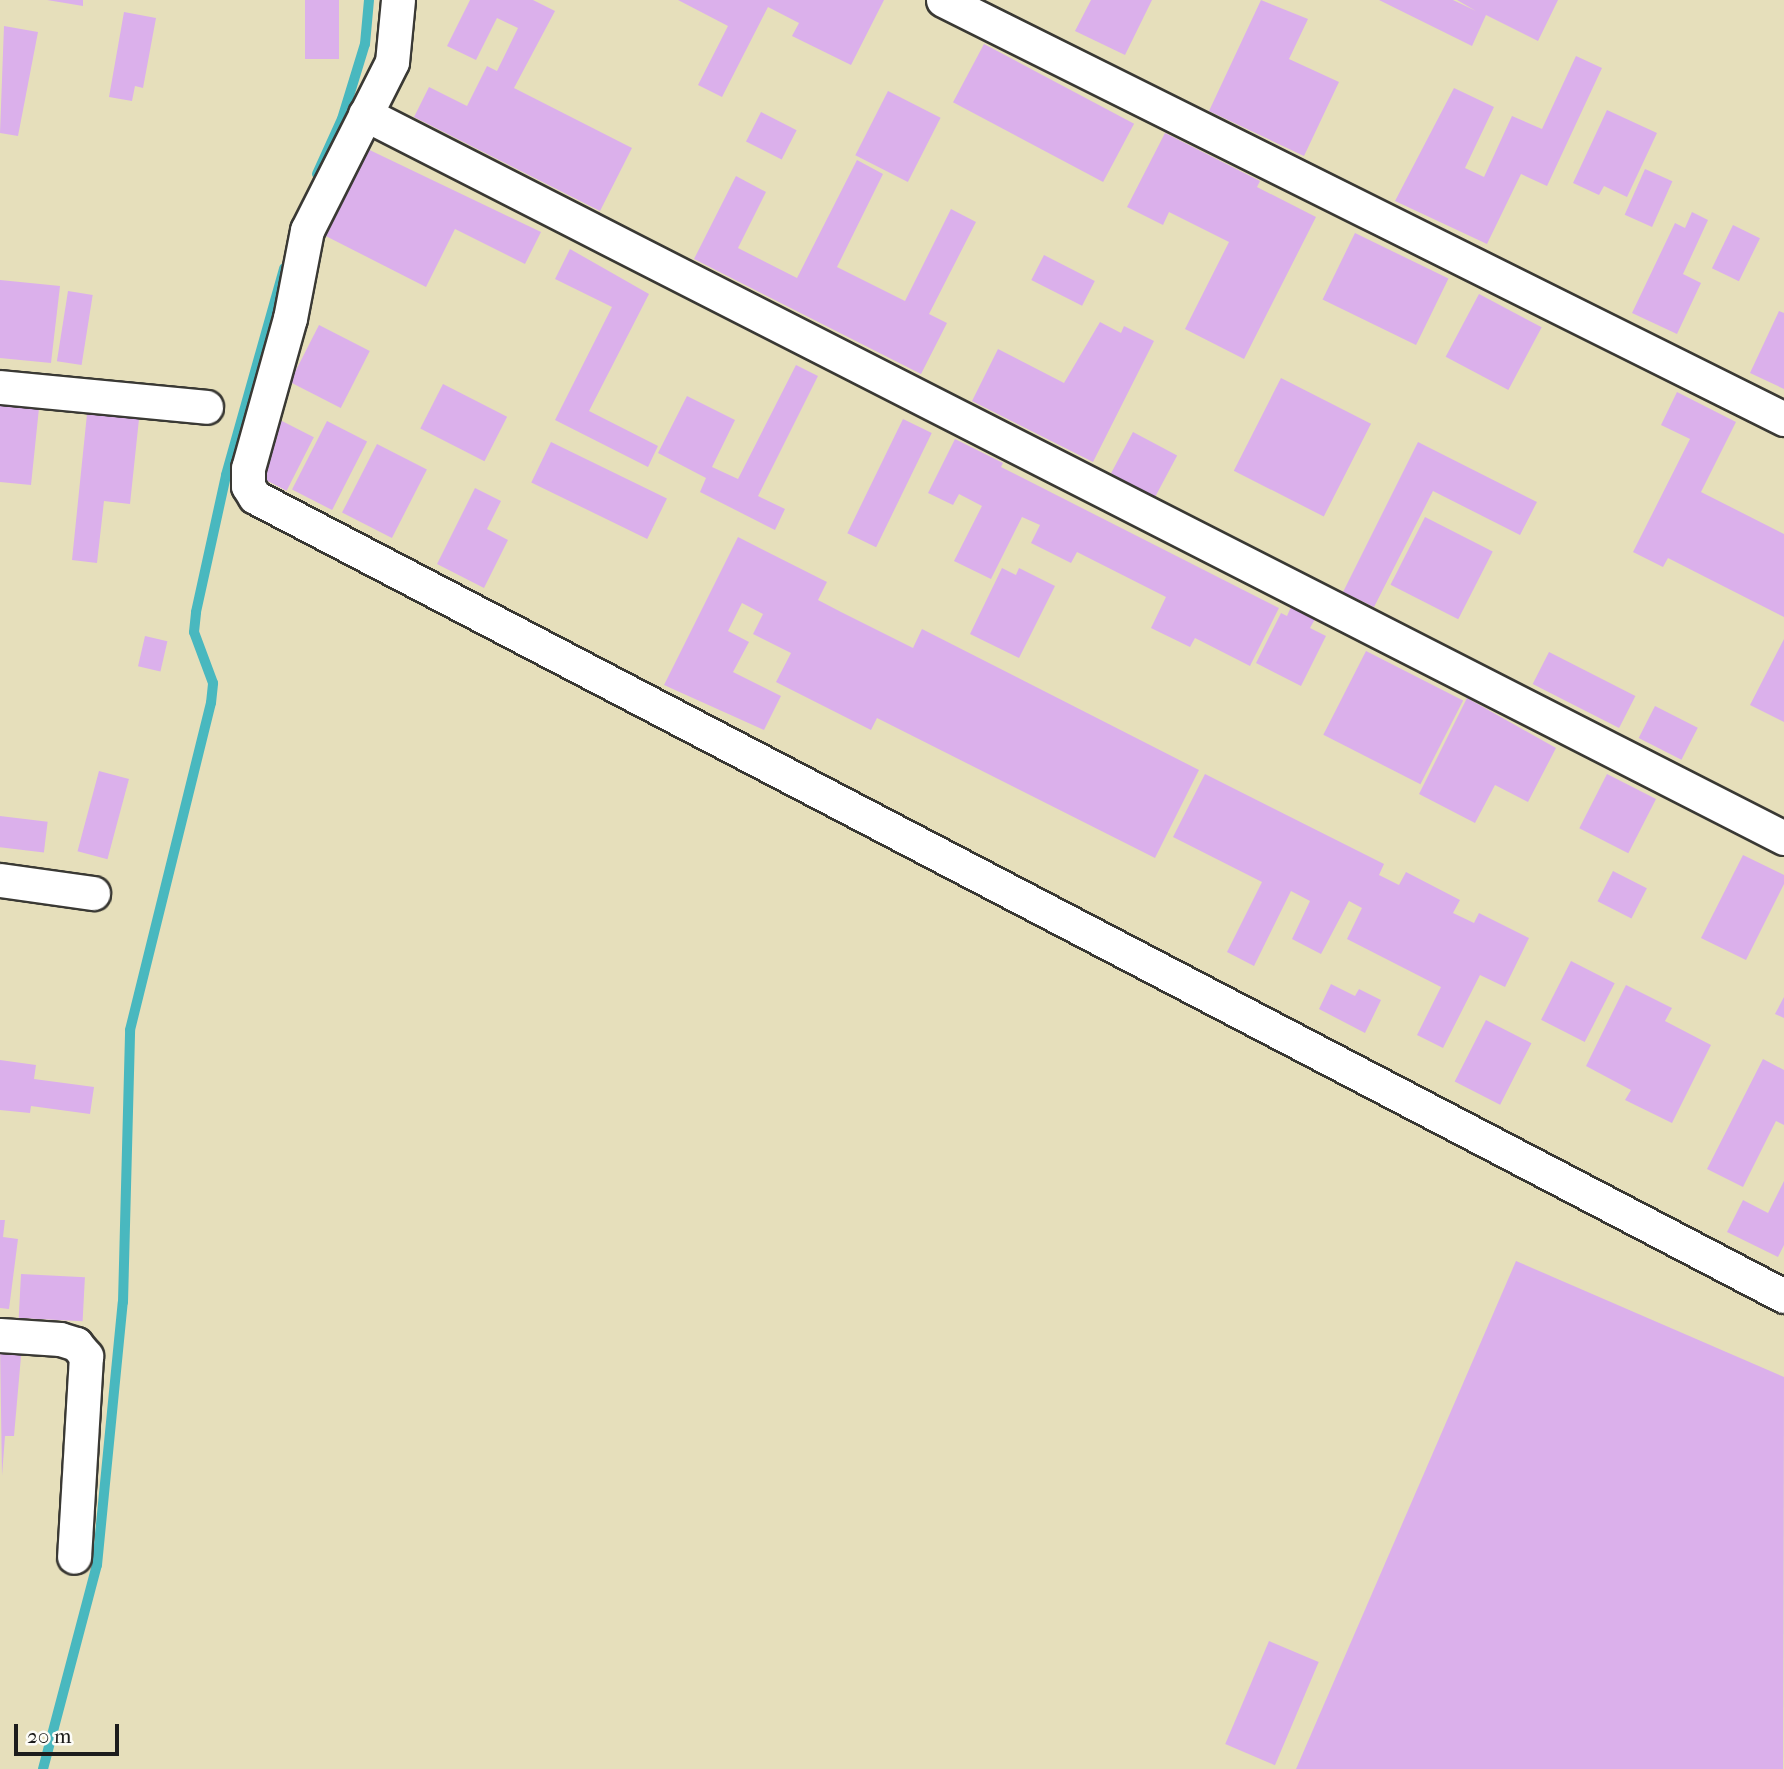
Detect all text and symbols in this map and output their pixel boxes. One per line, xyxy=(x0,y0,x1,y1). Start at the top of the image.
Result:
scale bar xyxy=(18,1710,122,1754)
text: 20 m xyxy=(27,1724,71,1748)

